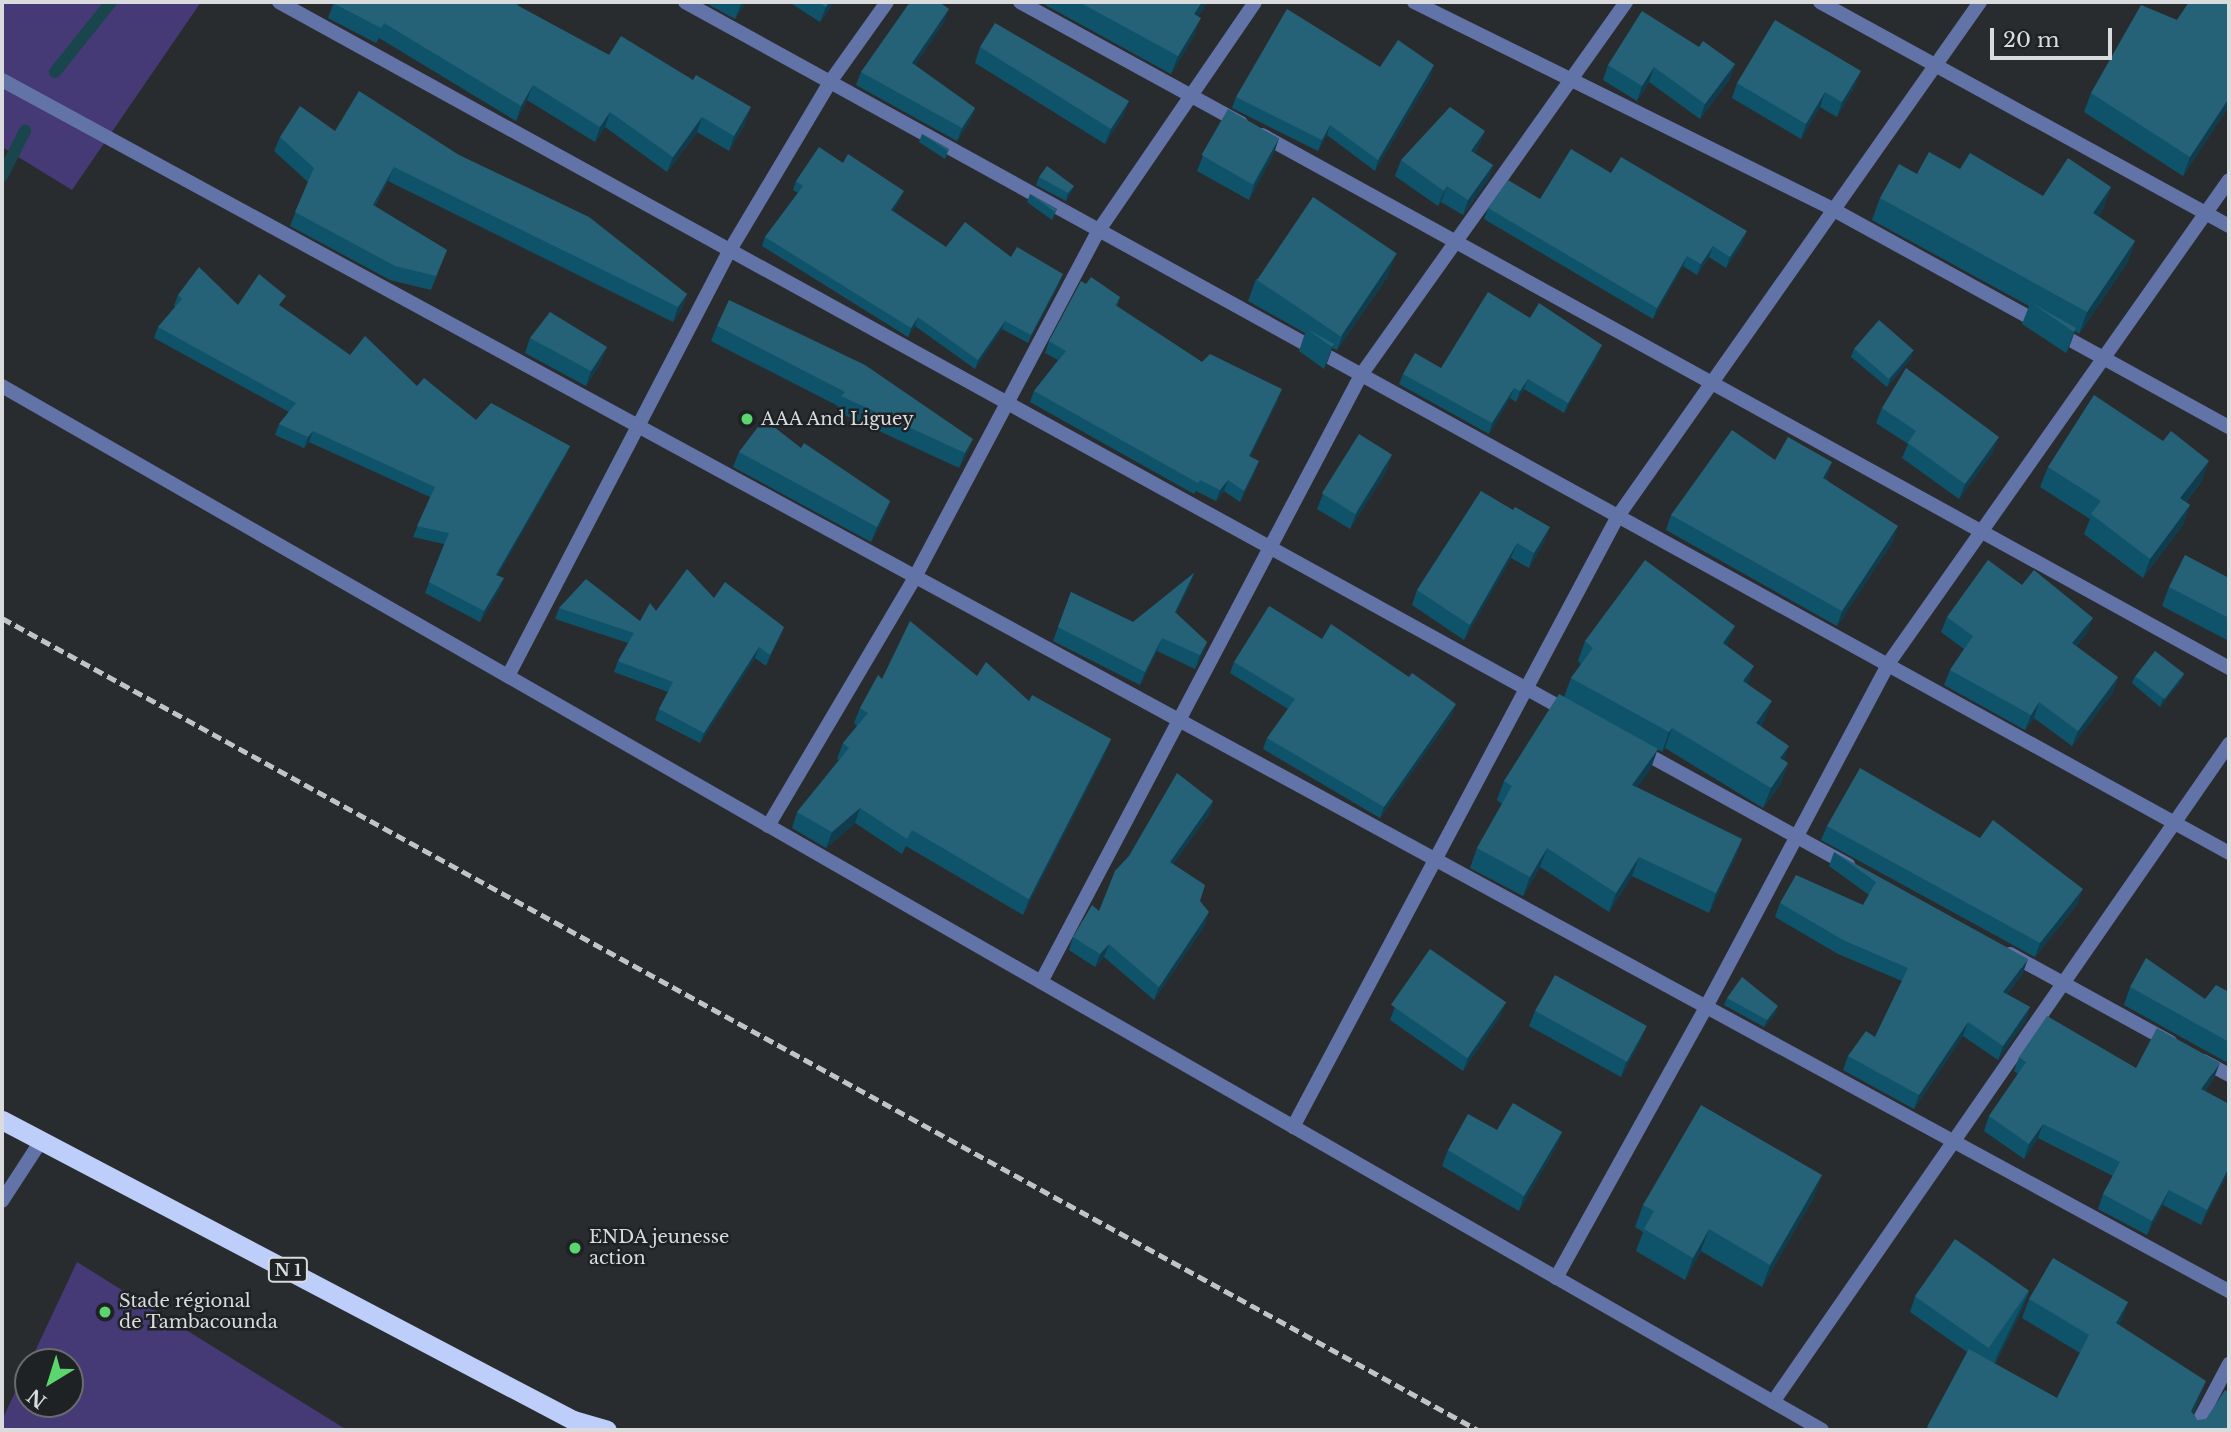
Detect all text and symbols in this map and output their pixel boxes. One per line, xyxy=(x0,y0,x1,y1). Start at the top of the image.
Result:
scale bar xyxy=(1993,14,2116,58)
text: 20 m xyxy=(2003,27,2060,53)
place label: AAA And Liguey xyxy=(761,408,915,430)
marker: AAA And Liguey xyxy=(739,411,755,427)
place label: ENDA jeunesse action xyxy=(589,1227,730,1270)
marker: ENDA jeunesse action xyxy=(567,1240,583,1256)
road number: N 1 xyxy=(267,1258,309,1282)
place label: Stade régional de Tambacounda xyxy=(119,1291,278,1334)
marker: Stade régional de Tambacounda xyxy=(97,1304,113,1320)
north arrow xyxy=(14,1348,84,1418)
text: N xyxy=(23,1384,51,1413)

